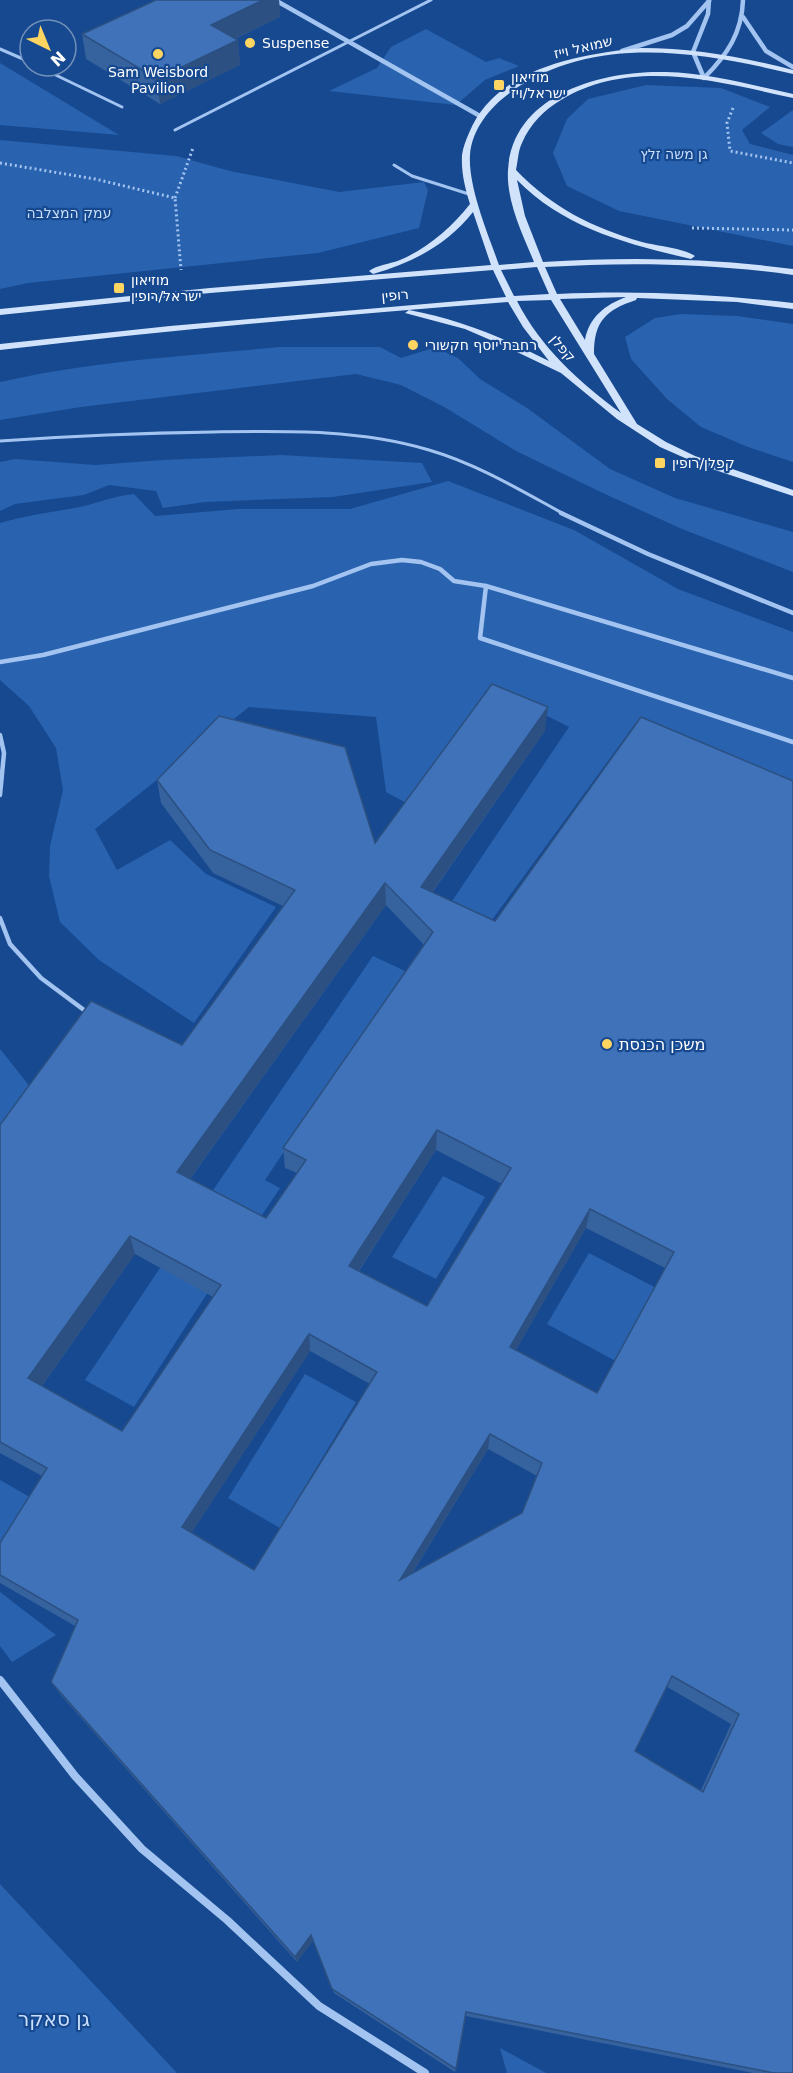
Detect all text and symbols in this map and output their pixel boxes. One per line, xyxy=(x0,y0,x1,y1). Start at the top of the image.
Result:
north arrow xyxy=(18,18,78,78)
street label: שמואל וייז xyxy=(552,32,614,62)
place label: Suspense xyxy=(262,35,329,51)
marker: Suspense xyxy=(243,36,257,50)
text: N xyxy=(47,47,69,70)
marker: Sam Weisbord Pavilion xyxy=(151,47,165,61)
place label: Sam Weisbord Pavilion xyxy=(108,64,208,96)
place label: מוזיאון ישראל/ויז xyxy=(511,69,566,101)
marker: מוזיאון ישראל/ויז xyxy=(492,78,506,92)
park label: גן משה זלץ xyxy=(640,146,708,162)
park label: עמק המצלבה xyxy=(27,205,111,221)
place label: מוזיאון ישראל/רופין xyxy=(131,272,201,304)
marker: מוזיאון ישראל/רופין xyxy=(112,281,126,295)
street label: רופין xyxy=(381,286,409,304)
street label: קפלן xyxy=(547,331,579,365)
place label: רחבת יוסף חקשורי xyxy=(425,337,537,353)
marker: רחבת יוסף חקשורי xyxy=(406,338,420,352)
place label: קפלן/רופין xyxy=(672,455,735,471)
marker: קפלן/רופין xyxy=(653,456,667,470)
place label: משכן הכנסת xyxy=(619,1035,705,1054)
marker: משכן הכנסת xyxy=(600,1037,614,1051)
park label: גן סאקר xyxy=(18,2007,90,2031)

